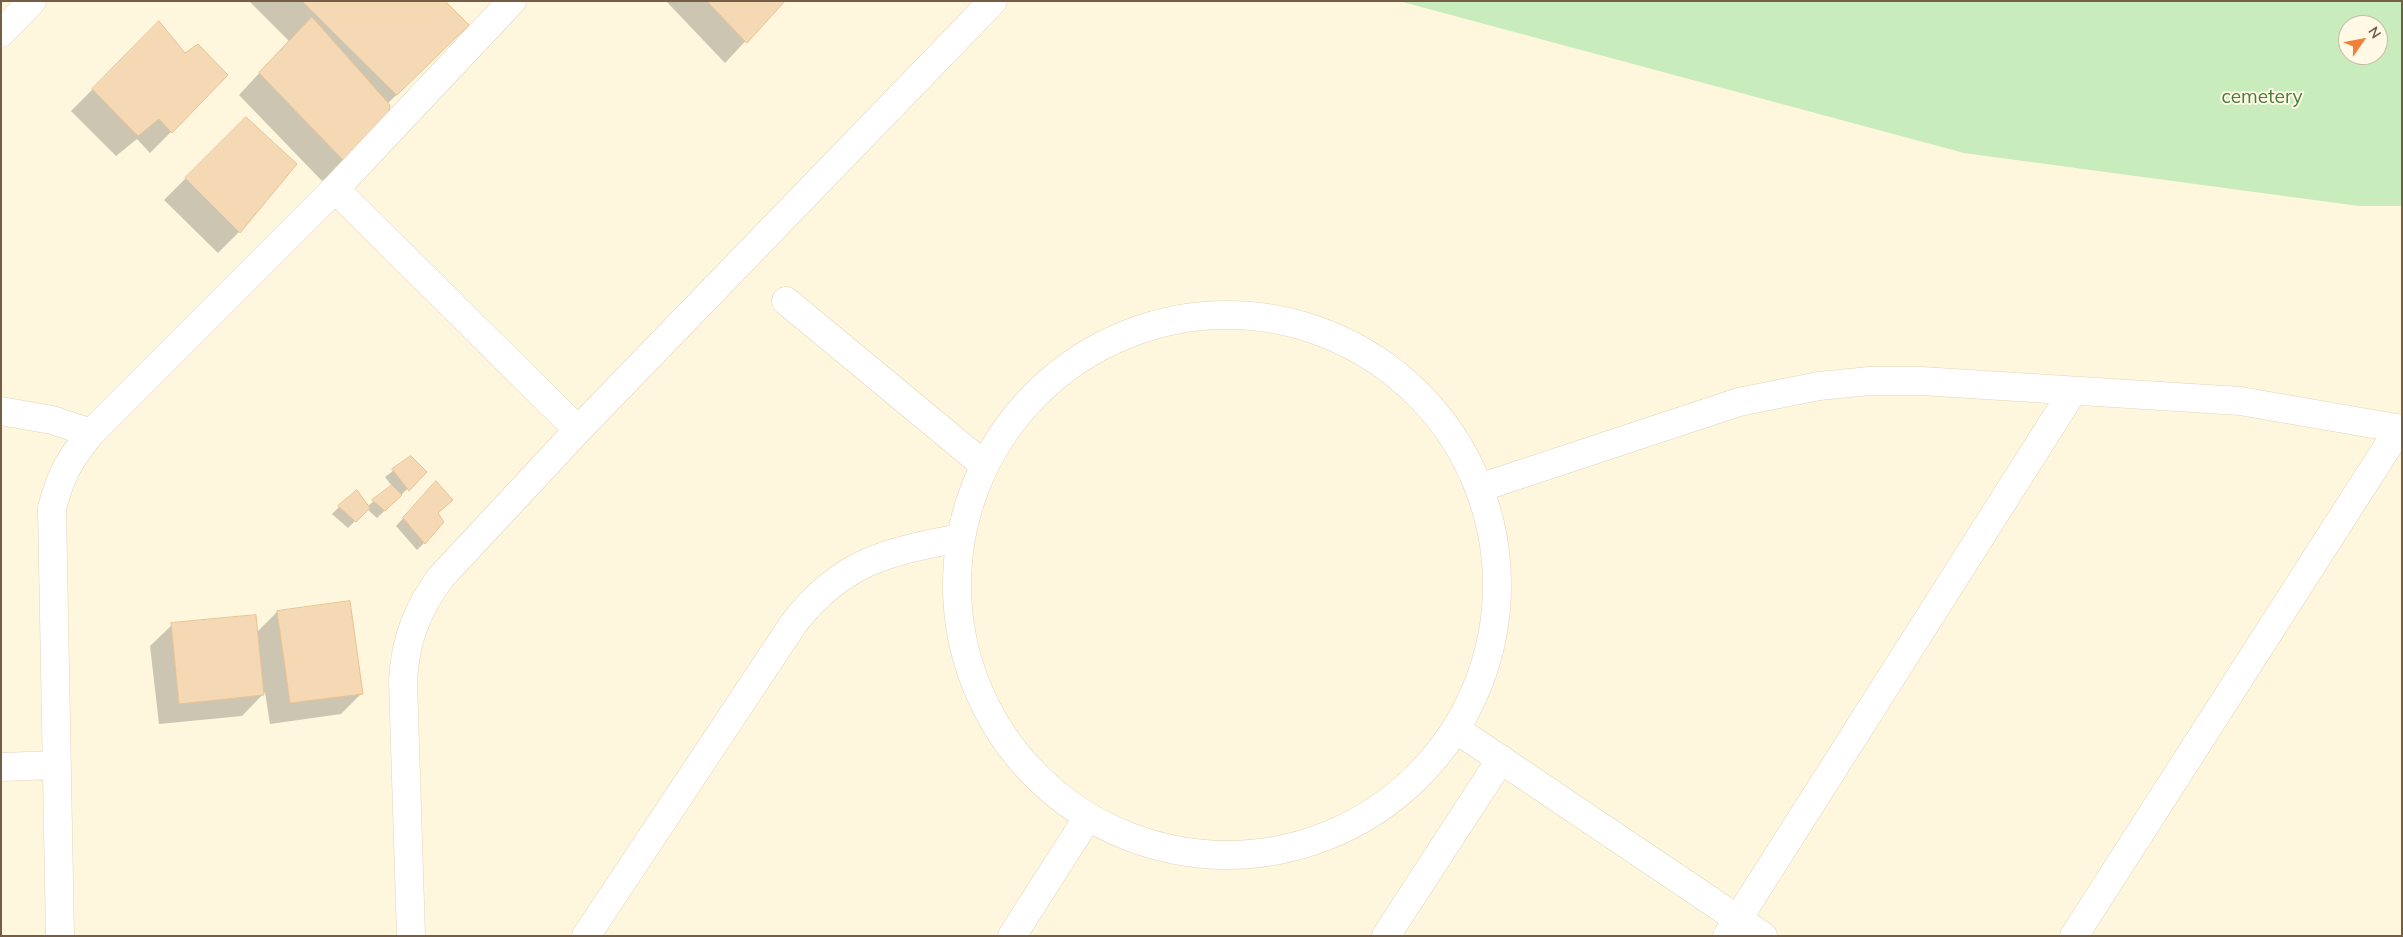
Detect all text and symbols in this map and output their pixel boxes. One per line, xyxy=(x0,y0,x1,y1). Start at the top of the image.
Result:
north arrow xyxy=(2338,15,2388,65)
text: N xyxy=(2364,23,2385,42)
park label: cemetery xyxy=(2221,86,2303,108)

